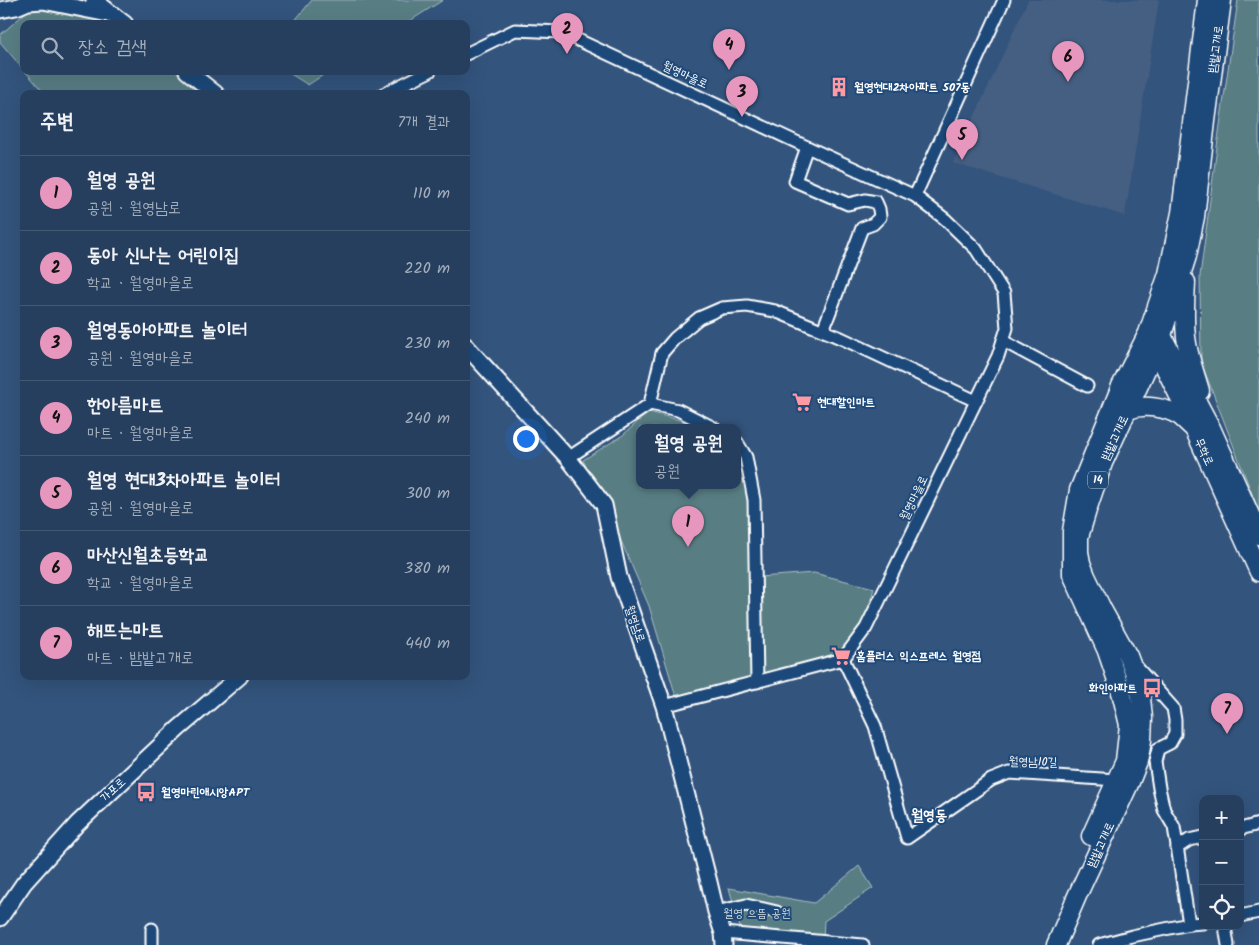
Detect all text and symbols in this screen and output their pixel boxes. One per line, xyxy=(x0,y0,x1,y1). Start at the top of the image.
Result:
pin: 2 xyxy=(551,13,583,54)
search box xyxy=(20,20,470,75)
street label: 밤밭고개로 xyxy=(1203,24,1229,74)
pin: 4 xyxy=(713,29,745,70)
text: 장소 검색 xyxy=(78,33,147,63)
icon: search xyxy=(38,34,66,62)
pin: 6 xyxy=(1052,41,1084,82)
street label: 월영마을로 xyxy=(659,56,711,94)
pin: 3 xyxy=(726,76,758,117)
building icon: 월영현대2차아파트 507동 xyxy=(828,76,850,98)
place label: 월영현대2차아파트 507동 xyxy=(854,78,970,97)
text: 주변 xyxy=(40,106,74,139)
text: 7개 결과 xyxy=(398,110,450,135)
pin: 5 xyxy=(946,119,978,160)
text: 월영 공원 xyxy=(87,166,155,196)
text: 1 xyxy=(54,181,58,206)
text: 110 m xyxy=(413,181,450,206)
text: 공원 · 월영남로 xyxy=(87,196,181,221)
text: 동아 신나는 어린이집 xyxy=(87,241,239,271)
text: 2 xyxy=(51,256,61,281)
text: 220 m xyxy=(404,256,450,281)
text: 학교 · 월영마을로 xyxy=(87,271,194,296)
text: 월영동아아파트 놀이터 xyxy=(87,316,247,346)
text: 3 xyxy=(52,331,60,356)
text: 230 m xyxy=(404,331,450,356)
text: 공원 · 월영마을로 xyxy=(87,346,194,371)
text: 한아름마트 xyxy=(87,391,163,421)
supermarket icon: 현대할인마트 xyxy=(791,391,813,413)
place label: 현대할인마트 xyxy=(817,393,875,412)
text: 4 xyxy=(52,406,60,431)
text: 240 m xyxy=(405,406,450,431)
street label: 밤밭고개로 xyxy=(1096,412,1134,464)
text: 마트 · 월영마을로 xyxy=(87,421,194,446)
popup xyxy=(636,424,741,489)
your location xyxy=(513,426,539,452)
text: 월영 공원 xyxy=(654,429,723,459)
street label: 무학로 xyxy=(1189,435,1219,469)
text: 공원 xyxy=(654,459,680,484)
text: 월영 현대3차아파트 놀이터 xyxy=(87,466,280,496)
street label: 월영마을로 xyxy=(895,472,933,524)
road number: 14 xyxy=(1088,472,1108,488)
text: 5 xyxy=(52,481,60,506)
text: 300 m xyxy=(406,481,450,506)
text: 공원 · 월영마을로 xyxy=(87,496,194,521)
pin: 1 xyxy=(672,506,704,547)
text: 마산신월초등학교 xyxy=(87,541,209,571)
text: 6 xyxy=(52,556,60,581)
text: 380 m xyxy=(404,556,450,581)
text: 학교 · 월영마을로 xyxy=(87,571,194,596)
street label: 월영남로 xyxy=(620,603,650,645)
text: 해뜨는마트 xyxy=(87,616,163,646)
text: 7 xyxy=(52,631,60,656)
text: 440 m xyxy=(405,631,450,656)
supermarket icon: 홈플러스 익스프레스 월영점 xyxy=(830,645,852,667)
text: 마트 · 밤밭고개로 xyxy=(87,646,194,671)
place label: 홈플러스 익스프레스 월영점 xyxy=(856,647,981,666)
bus stop icon: 화인아파트 xyxy=(1141,677,1163,699)
place label: 화인아파트 xyxy=(1089,679,1137,698)
pin: 7 xyxy=(1211,693,1243,734)
street label: 월영남10길 xyxy=(1009,752,1058,772)
street label: 가포로 xyxy=(96,773,130,807)
bus stop icon: 월영마린애시앙APT xyxy=(135,781,157,803)
place label: 월영마린애시앙APT xyxy=(161,783,251,802)
map controls xyxy=(1199,795,1244,930)
button: + xyxy=(1199,795,1244,840)
district label: 월영동 xyxy=(911,804,947,828)
street label: 밤밭고개로 xyxy=(1082,819,1120,871)
button: − xyxy=(1199,840,1244,885)
button: locate xyxy=(1199,885,1244,930)
park label: 월영 으뜸 공원 xyxy=(723,904,791,923)

